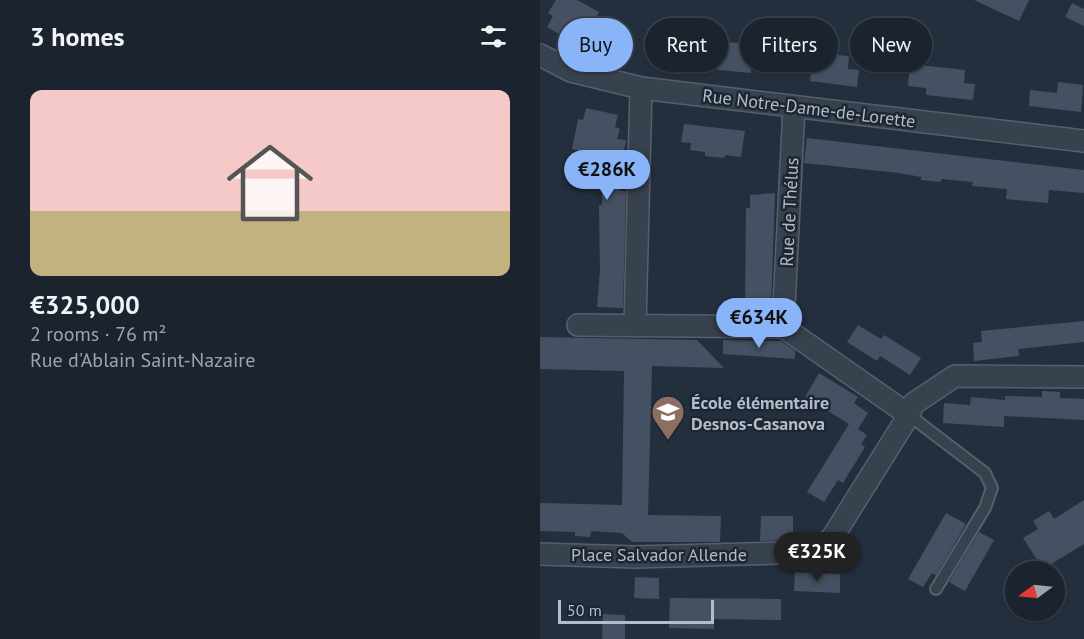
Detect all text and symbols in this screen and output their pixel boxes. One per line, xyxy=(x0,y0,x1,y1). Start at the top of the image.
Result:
chip: Buy xyxy=(558,18,633,72)
chip: Rent xyxy=(645,18,728,72)
chip: Filters xyxy=(740,18,838,72)
chip: New xyxy=(850,18,932,72)
text: 3 homes xyxy=(30,20,125,53)
icon: filters xyxy=(477,20,510,53)
street label: Rue Notre-Dame-de-Lorette xyxy=(701,84,917,132)
icon: home xyxy=(216,129,324,237)
pin: €286K xyxy=(565,150,649,201)
text: €286K xyxy=(578,156,636,182)
street label: Rue de Thélus xyxy=(775,157,803,267)
text: €325,000 xyxy=(30,288,140,321)
pin: €634K xyxy=(717,298,801,349)
text: €634K xyxy=(730,304,788,330)
text: 2 rooms · 76 m² xyxy=(30,321,166,347)
text: Rue d'Ablain Saint-Nazaire xyxy=(30,347,255,373)
place label: École élémentaire Desnos-Casanova xyxy=(691,391,829,435)
school or university icon: École élémentaire Desnos-Casanova xyxy=(650,394,686,441)
pin: €325K xyxy=(775,532,859,583)
text: €325K xyxy=(788,538,846,564)
street label: Place Salvador Allende xyxy=(571,543,747,566)
north arrow xyxy=(1005,561,1065,621)
map controls xyxy=(1005,561,1065,621)
scale bar xyxy=(558,597,714,624)
text: 50 m xyxy=(567,600,602,620)

